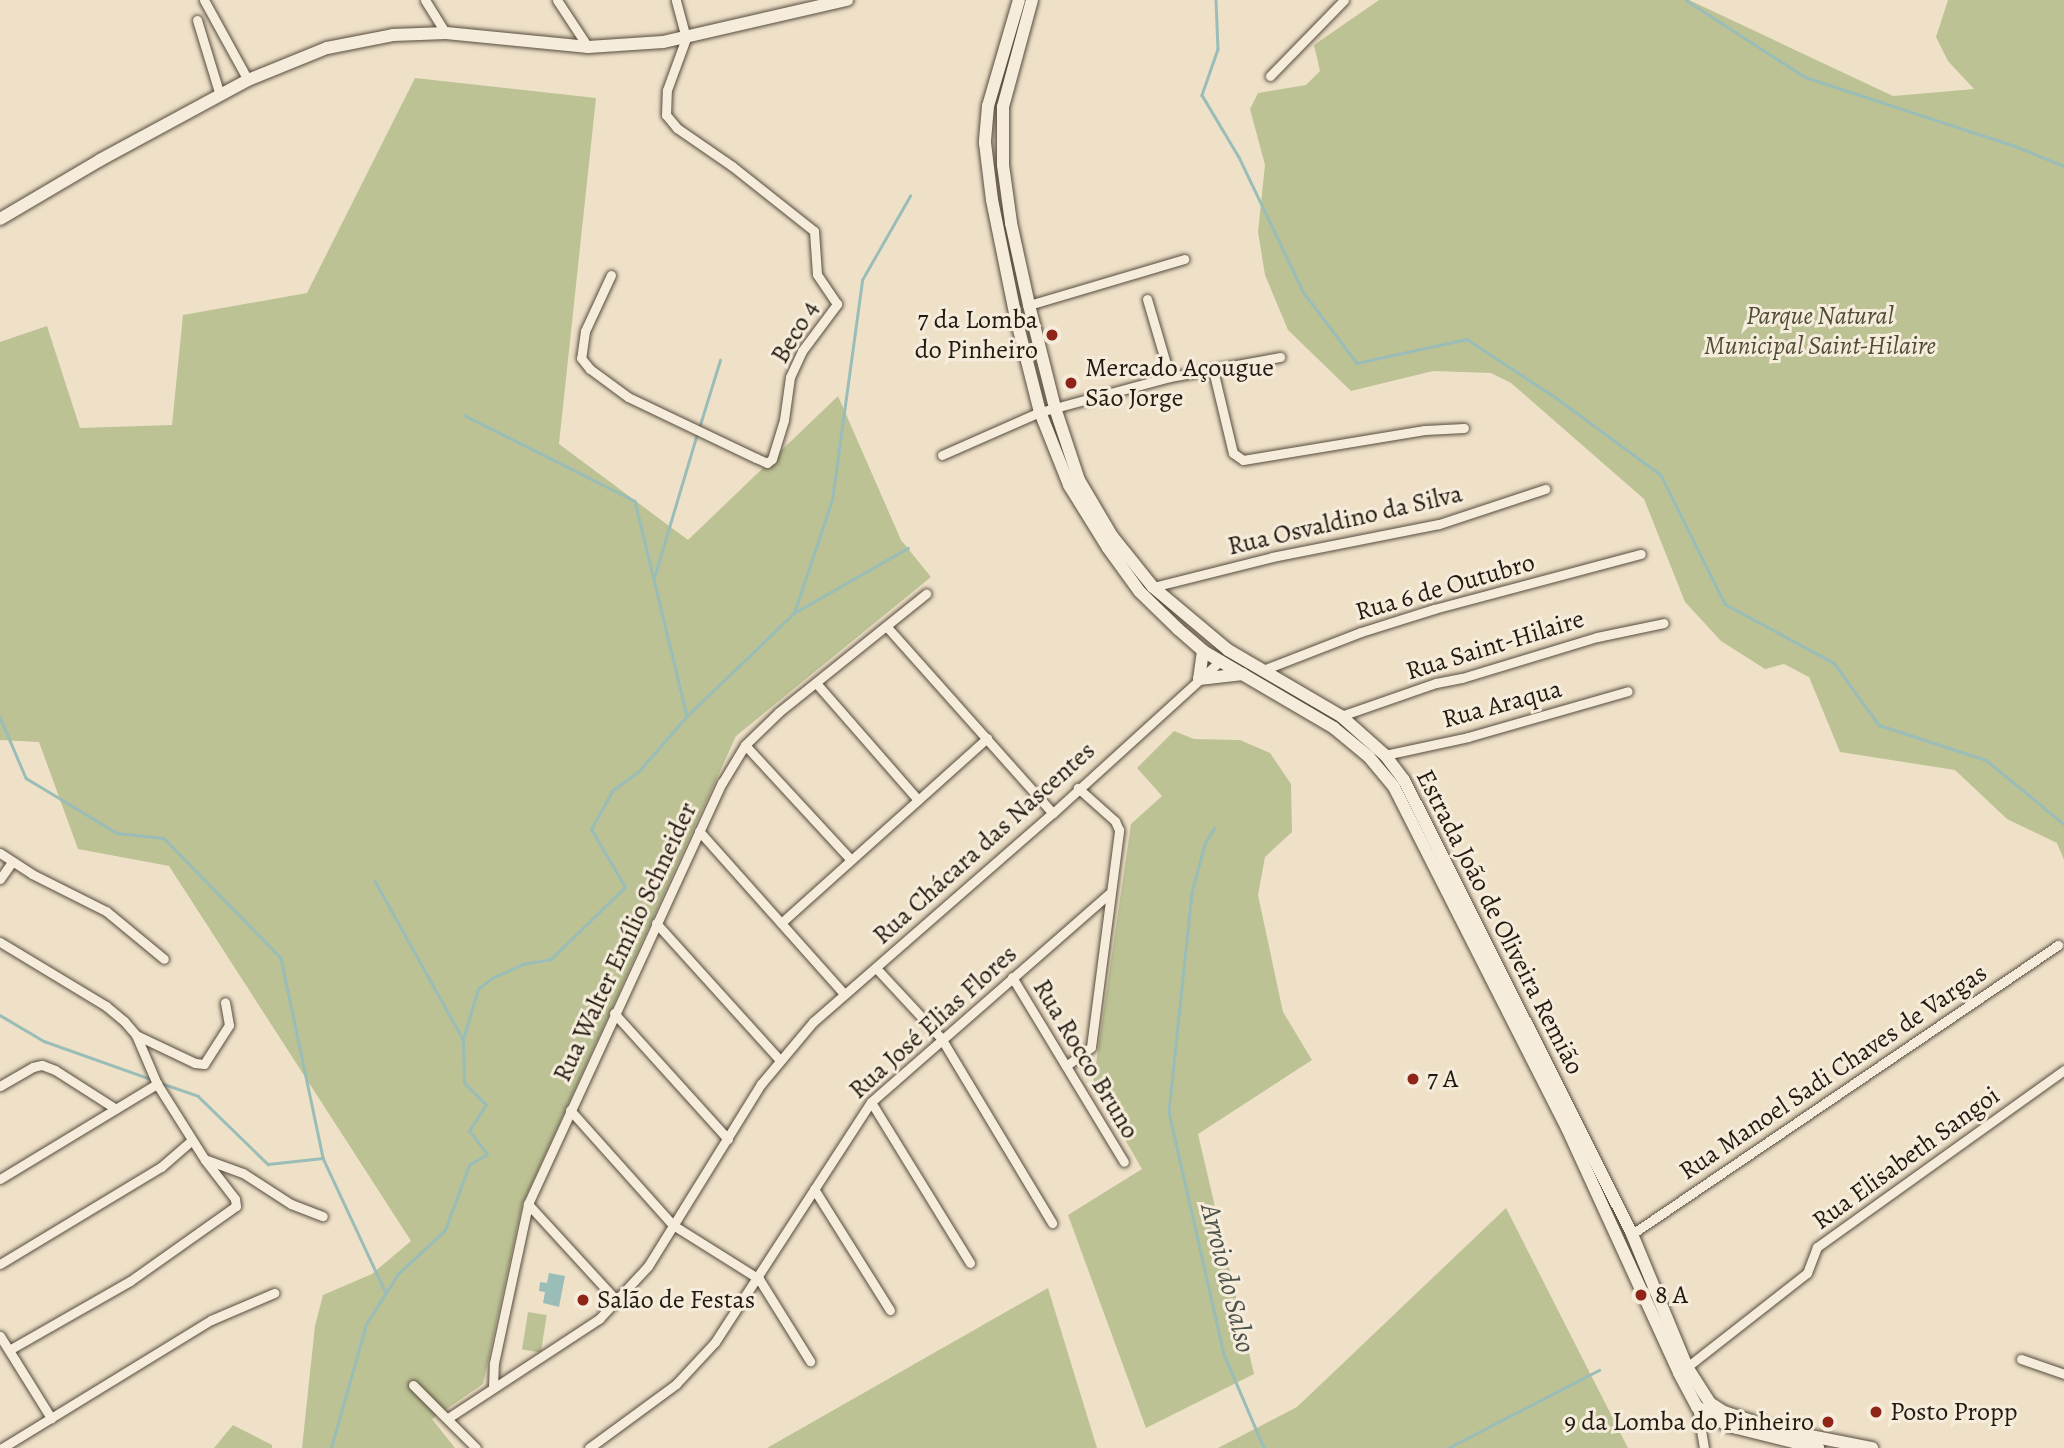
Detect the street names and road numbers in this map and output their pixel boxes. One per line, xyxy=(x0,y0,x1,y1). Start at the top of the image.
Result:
street label: Beco 4 xyxy=(764,295,826,369)
street label: Rua Osvaldino da Silva xyxy=(1225,478,1465,562)
street label: Rua 6 de Outubro xyxy=(1352,547,1538,627)
street label: Rua Saint-Hilaire xyxy=(1402,603,1588,687)
street label: Rua Araqua xyxy=(1439,673,1565,735)
street label: Rua Chácara das Nascentes xyxy=(866,735,1102,951)
street label: Estrada João de Oliveira Remião xyxy=(1409,764,1591,1080)
street label: Rua Walter Emílio Schneider xyxy=(546,797,704,1087)
street label: Rua José Elias Flores xyxy=(843,938,1023,1106)
street label: Rua Manoel Sadi Chaves de Vargas xyxy=(1673,957,1993,1187)
street label: Rua Rocco Bruno xyxy=(1026,974,1146,1144)
street label: Rua Elisabeth Sangoi xyxy=(1806,1080,2006,1236)

